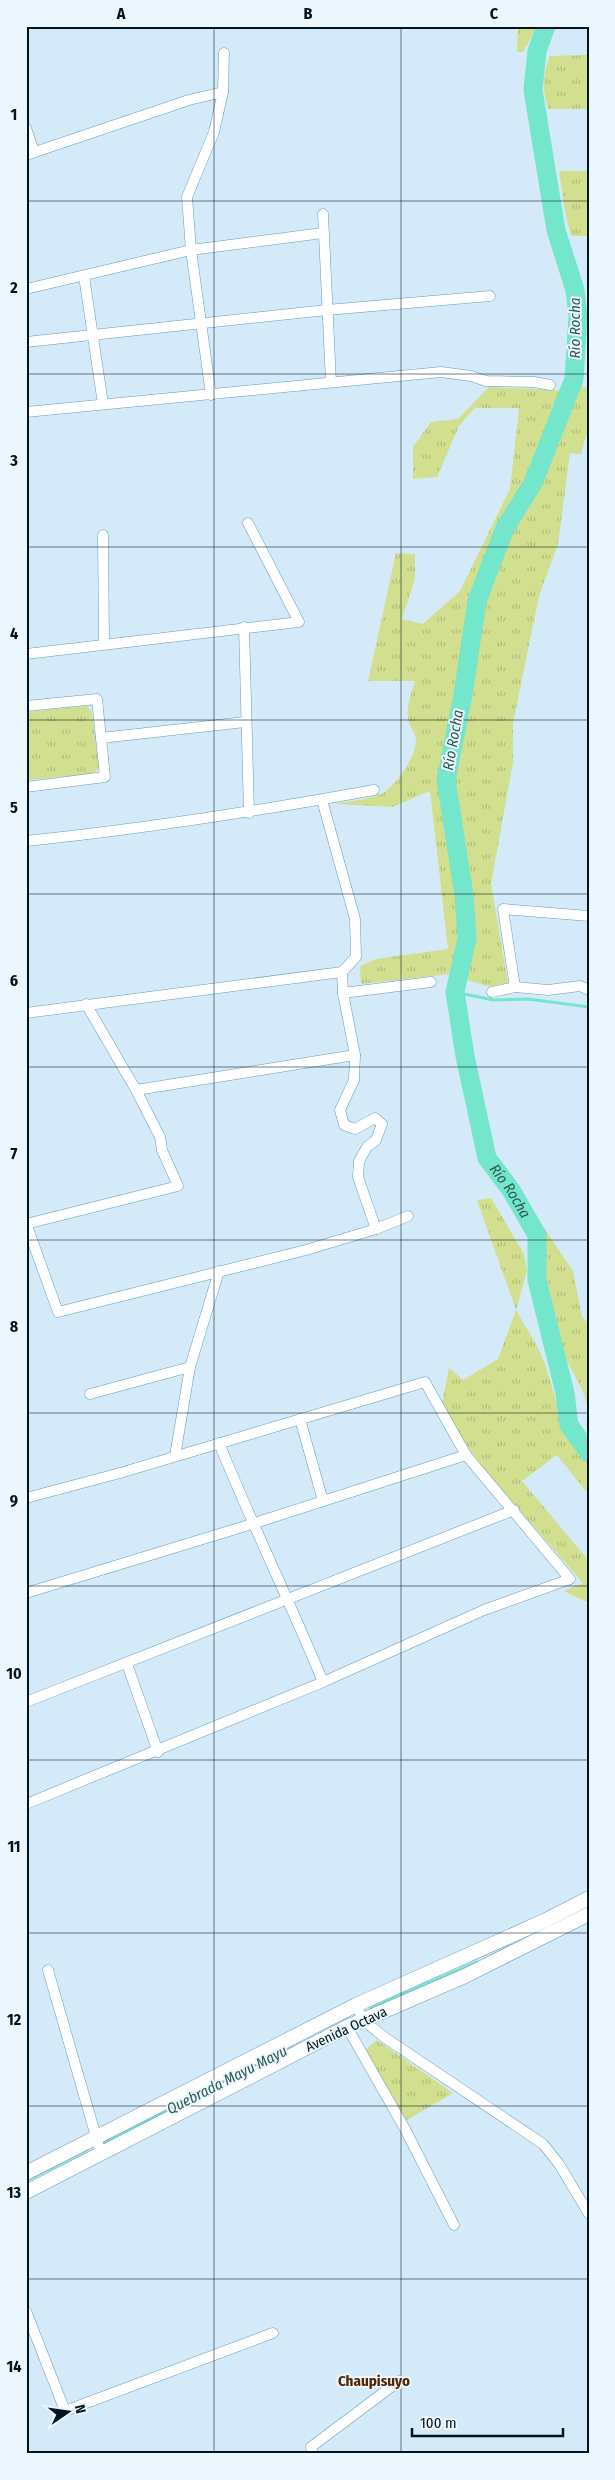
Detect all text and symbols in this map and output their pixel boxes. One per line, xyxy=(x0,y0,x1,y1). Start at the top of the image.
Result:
text: A xyxy=(116,4,126,23)
text: B xyxy=(304,4,313,23)
text: C xyxy=(490,4,499,23)
text: 1 xyxy=(11,105,17,124)
text: 2 xyxy=(9,278,18,297)
water label: Río Rocha xyxy=(566,297,584,359)
text: 3 xyxy=(9,451,18,470)
text: 4 xyxy=(10,624,18,643)
water label: Río Rocha xyxy=(439,708,467,772)
text: 5 xyxy=(10,798,18,817)
text: 6 xyxy=(10,971,18,990)
text: 7 xyxy=(11,1144,18,1163)
water label: Río Rocha xyxy=(486,1161,534,1222)
text: 8 xyxy=(10,1317,19,1336)
text: 9 xyxy=(10,1491,18,1510)
text: 10 xyxy=(6,1664,22,1683)
text: 11 xyxy=(7,1837,21,1856)
street label: Avenida Octava xyxy=(303,2003,390,2056)
text: 12 xyxy=(7,2010,22,2029)
water label: Quebrada Mayu Mayu xyxy=(164,2042,290,2118)
text: 13 xyxy=(7,2183,22,2202)
text: 14 xyxy=(7,2357,22,2376)
district label: Chaupisuyo xyxy=(338,2372,410,2390)
north arrow xyxy=(42,2388,92,2438)
text: N xyxy=(71,2403,89,2415)
scale bar xyxy=(412,2405,564,2437)
text: 100 m xyxy=(420,2414,457,2432)

